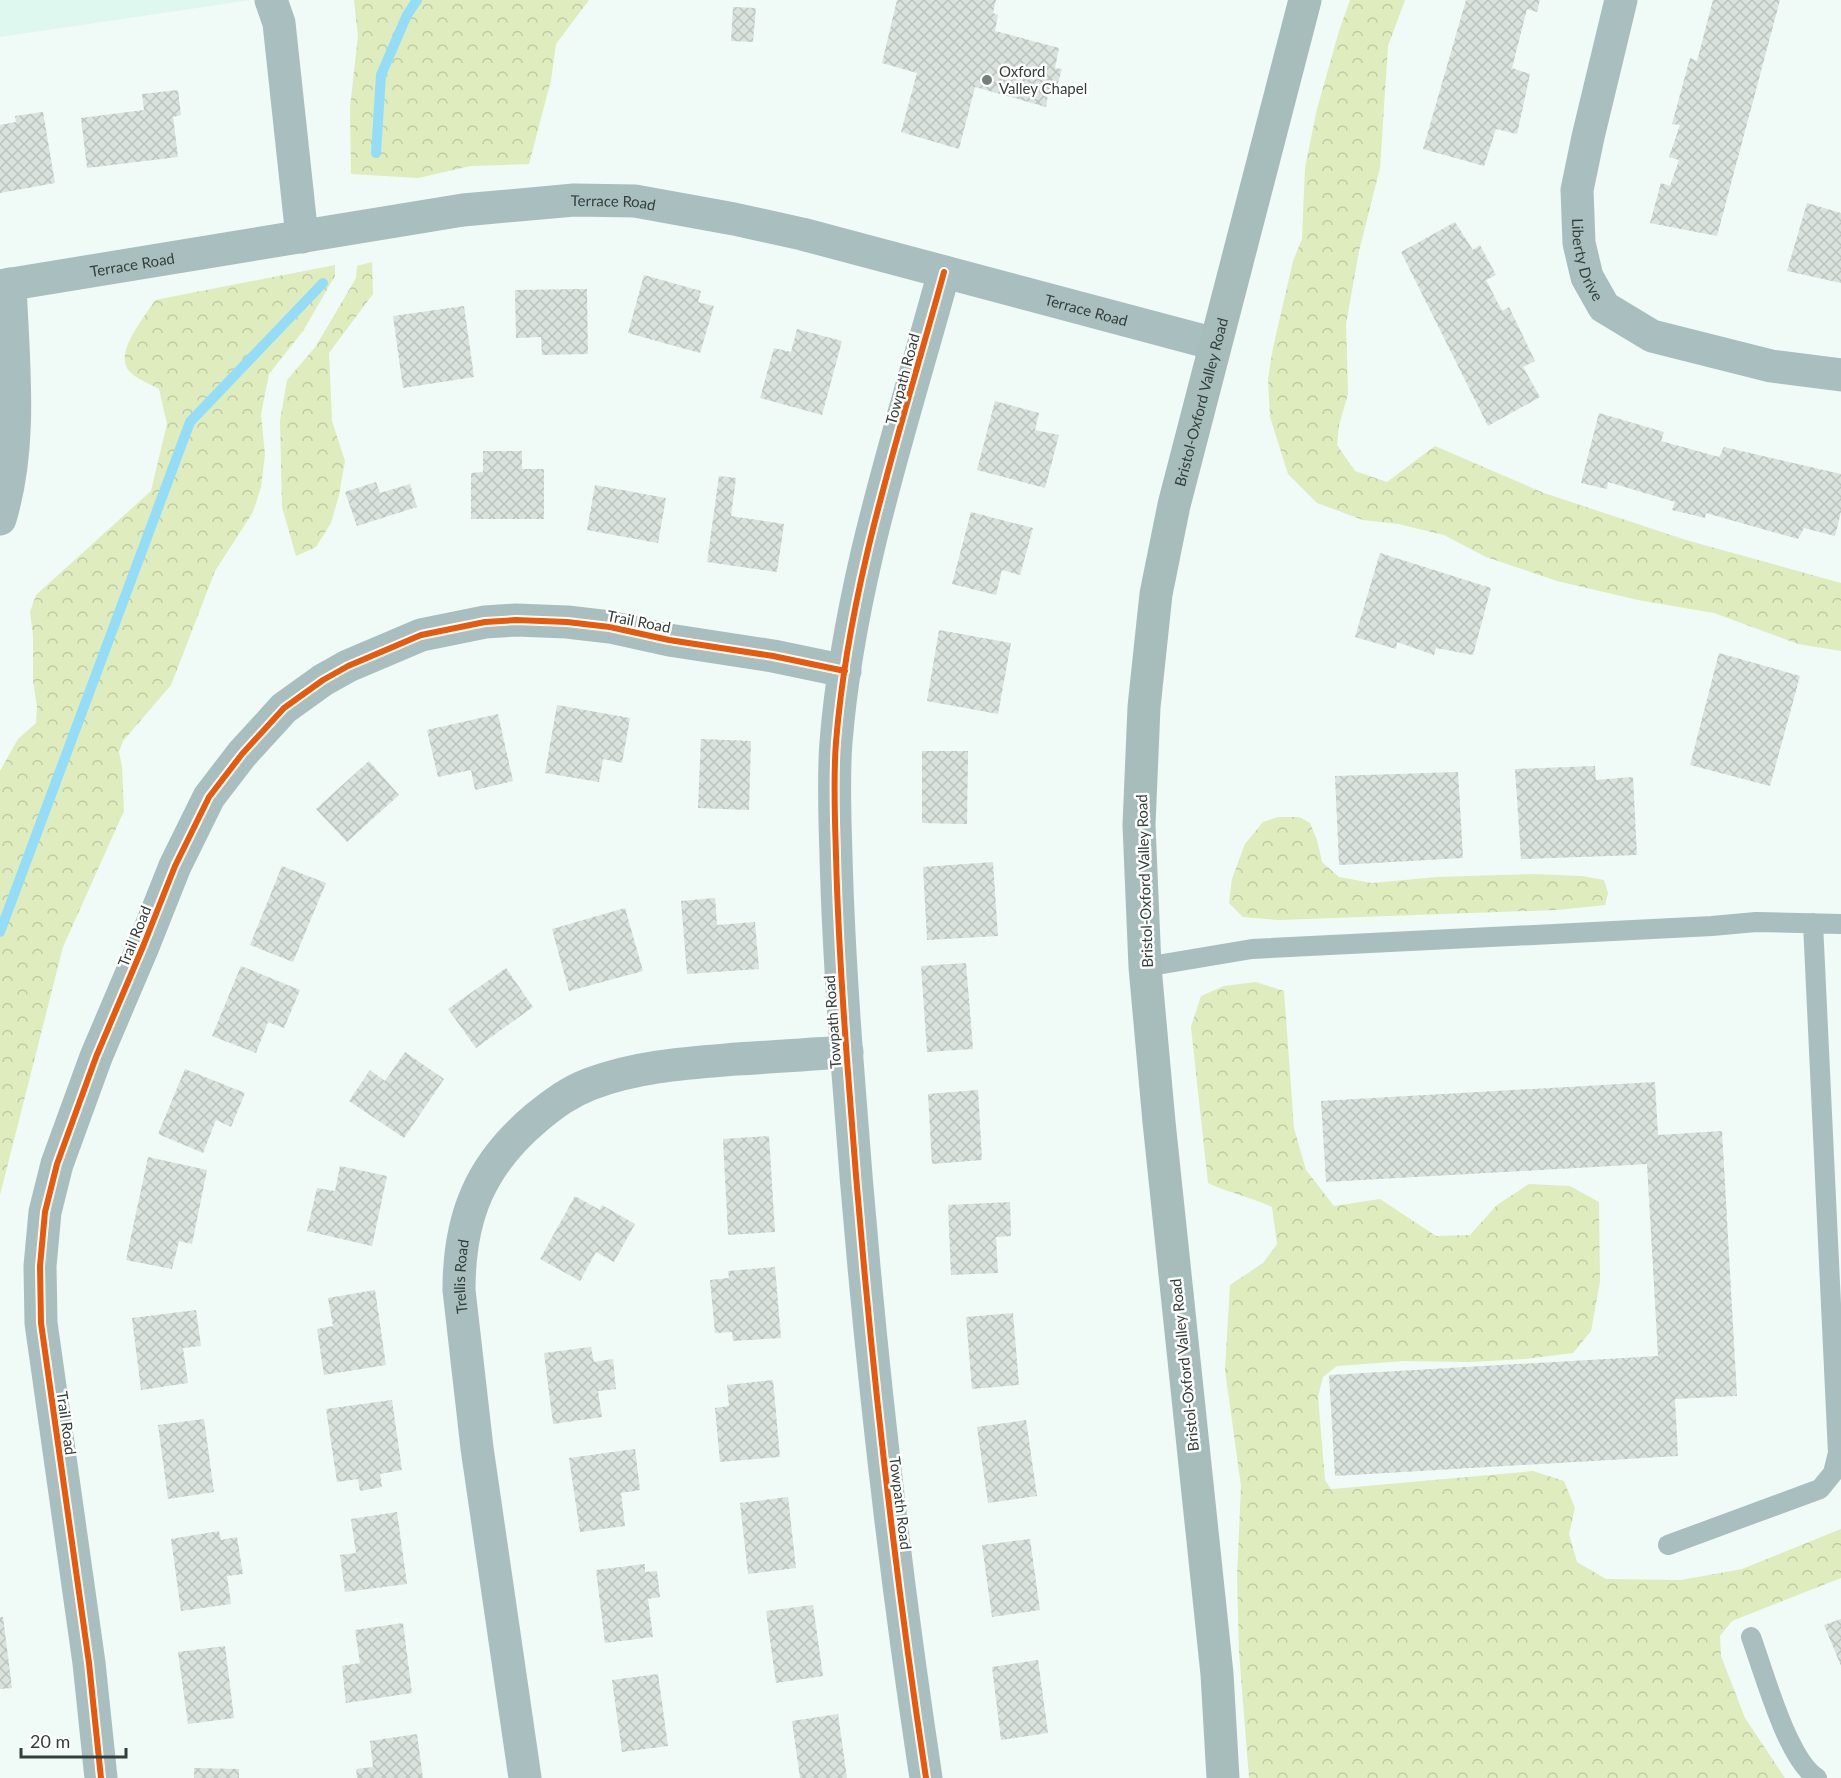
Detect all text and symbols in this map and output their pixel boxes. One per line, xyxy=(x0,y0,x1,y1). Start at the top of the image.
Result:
place label: Oxford Valley Chapel xyxy=(999,62,1087,97)
marker: Oxford Valley Chapel xyxy=(980,73,994,87)
street label: Terrace Road xyxy=(571,191,657,214)
street label: Liberty Drive xyxy=(1569,218,1608,304)
street label: Terrace Road xyxy=(89,249,176,280)
street label: Terrace Road xyxy=(1043,290,1130,329)
street label: Bristol-Oxford Valley Road xyxy=(1170,316,1231,488)
street label: Towpath Road xyxy=(881,331,923,427)
street label: Trail Road xyxy=(606,606,672,636)
street label: Bristol-Oxford Valley Road xyxy=(1132,794,1156,968)
street label: Trail Road xyxy=(114,903,154,969)
street label: Towpath Road xyxy=(820,975,844,1069)
street label: Trellis Road xyxy=(450,1238,472,1315)
street label: Bristol-Oxford Valley Road xyxy=(1166,1278,1202,1452)
street label: Trail Road xyxy=(54,1390,80,1456)
street label: Towpath Road xyxy=(886,1455,916,1551)
scale bar xyxy=(21,1721,126,1759)
text: 20 m xyxy=(30,1730,70,1752)

